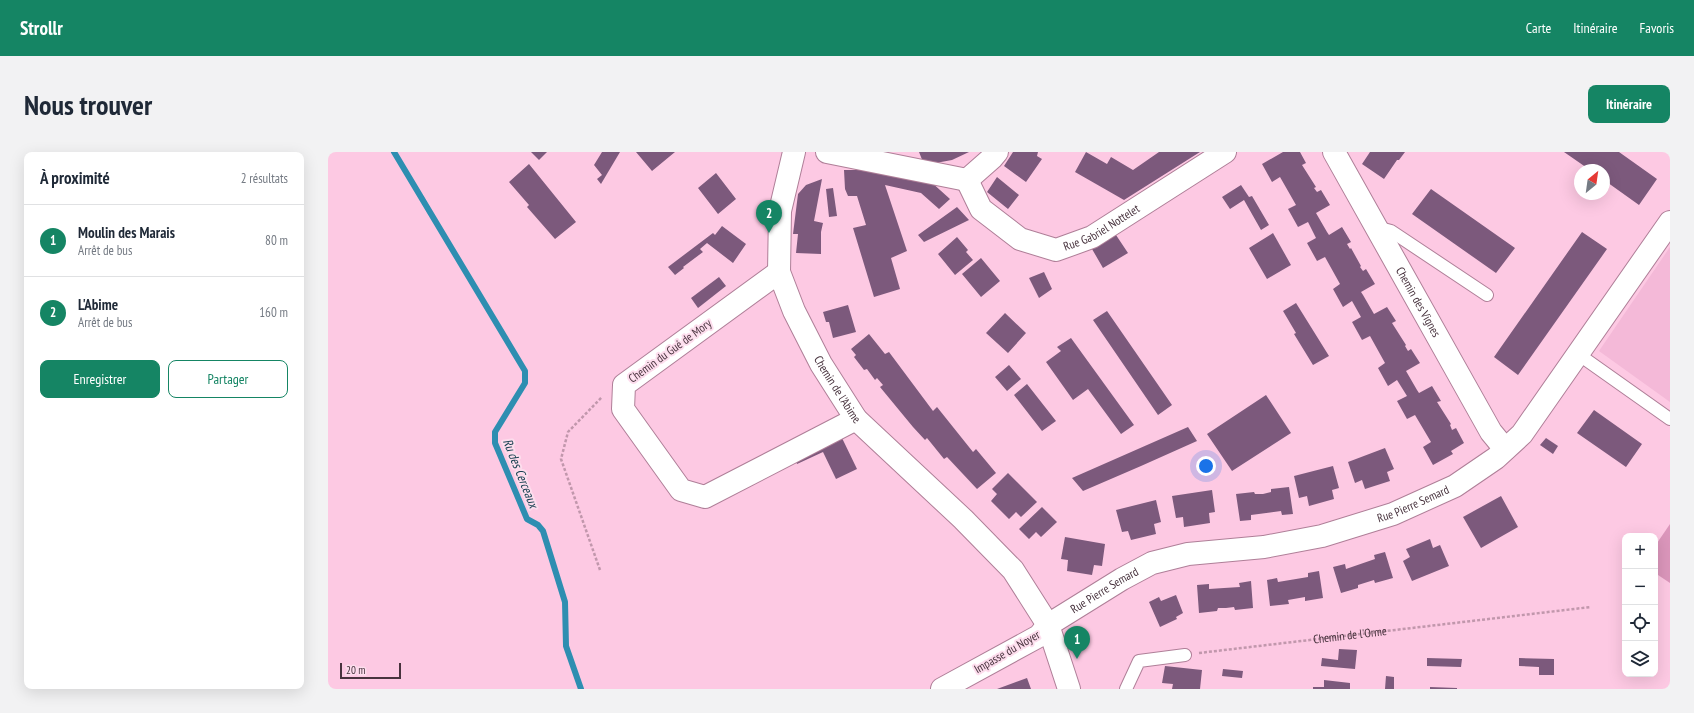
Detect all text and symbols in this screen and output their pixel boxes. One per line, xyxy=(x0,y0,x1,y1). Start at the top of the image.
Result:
text: Strollr xyxy=(20,16,63,40)
text: Carte xyxy=(1526,19,1551,37)
text: Itinéraire xyxy=(1573,19,1618,37)
text: Favoris xyxy=(1640,19,1674,37)
button: Itinéraire xyxy=(1588,85,1670,123)
text: Nous trouver xyxy=(24,86,152,123)
north arrow xyxy=(1574,164,1610,200)
text: À proximité xyxy=(40,167,110,189)
text: 2 résultats xyxy=(241,170,288,187)
pin: 2 xyxy=(756,200,782,233)
street label: Rue Gabriel Nottelet xyxy=(1061,200,1143,254)
text: Moulin des Marais xyxy=(78,223,175,242)
text: 1 xyxy=(50,232,56,249)
text: 80 m xyxy=(265,232,288,249)
text: Arrêt de bus xyxy=(78,242,132,259)
street label: Chemin des Vignes xyxy=(1393,264,1444,340)
text: L'Abime xyxy=(78,295,118,314)
text: 2 xyxy=(50,304,56,321)
text: 160 m xyxy=(259,304,288,321)
text: Arrêt de bus xyxy=(78,314,132,331)
street label: Chemin du Gué de Mory xyxy=(625,315,714,386)
street label: Chemin de l'Abime xyxy=(811,353,864,426)
button: Enregistrer xyxy=(40,360,160,398)
button: Partager xyxy=(168,360,288,398)
water label: Ru des Cerceaux xyxy=(499,436,543,512)
your location xyxy=(1196,456,1216,476)
street label: Rue Pierre Semard xyxy=(1375,482,1451,525)
map controls xyxy=(1622,533,1658,677)
button: + xyxy=(1622,533,1658,569)
street label: Rue Pierre Semard xyxy=(1067,564,1141,616)
button: − xyxy=(1622,569,1658,605)
button: locate xyxy=(1622,605,1658,641)
street label: Chemin de l'Orme xyxy=(1312,623,1388,647)
street label: Impasse du Noyer xyxy=(971,626,1043,676)
pin: 1 xyxy=(1064,626,1090,659)
button: layers xyxy=(1622,641,1658,677)
scale bar xyxy=(340,661,401,680)
text: 20 m xyxy=(346,663,365,677)

